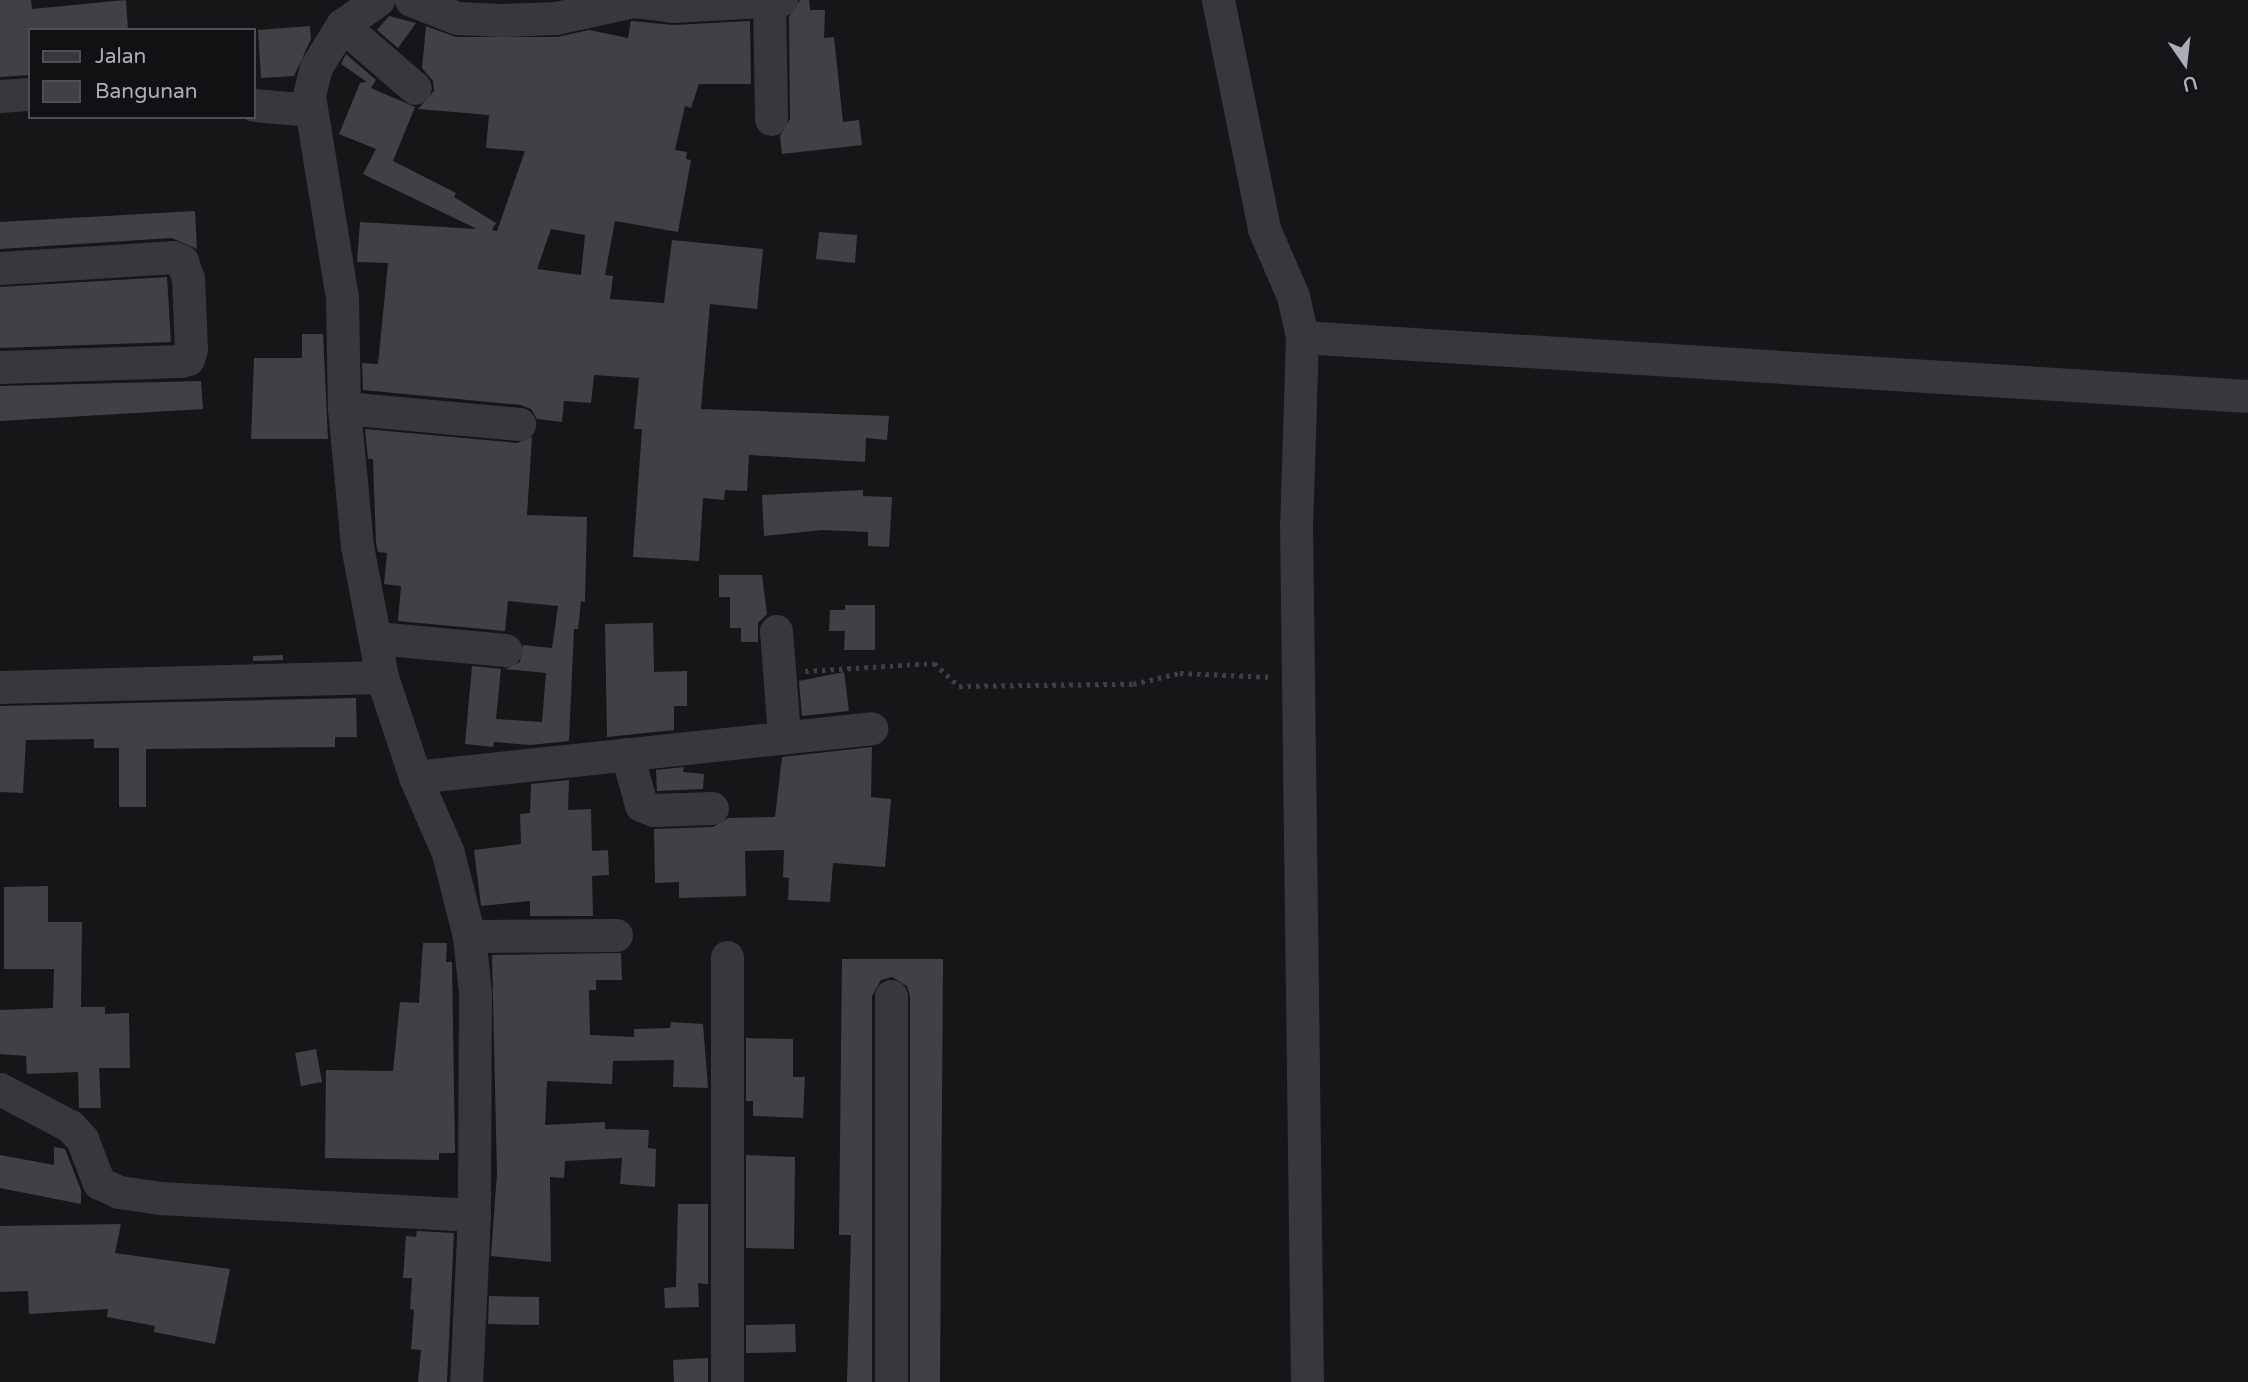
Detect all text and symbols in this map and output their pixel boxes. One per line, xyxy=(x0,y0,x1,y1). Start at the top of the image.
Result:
legend xyxy=(28,28,256,119)
north arrow xyxy=(2150,28,2220,98)
text: Jalan xyxy=(95,44,146,69)
text: U xyxy=(2180,71,2200,96)
text: Bangunan xyxy=(95,79,198,104)

